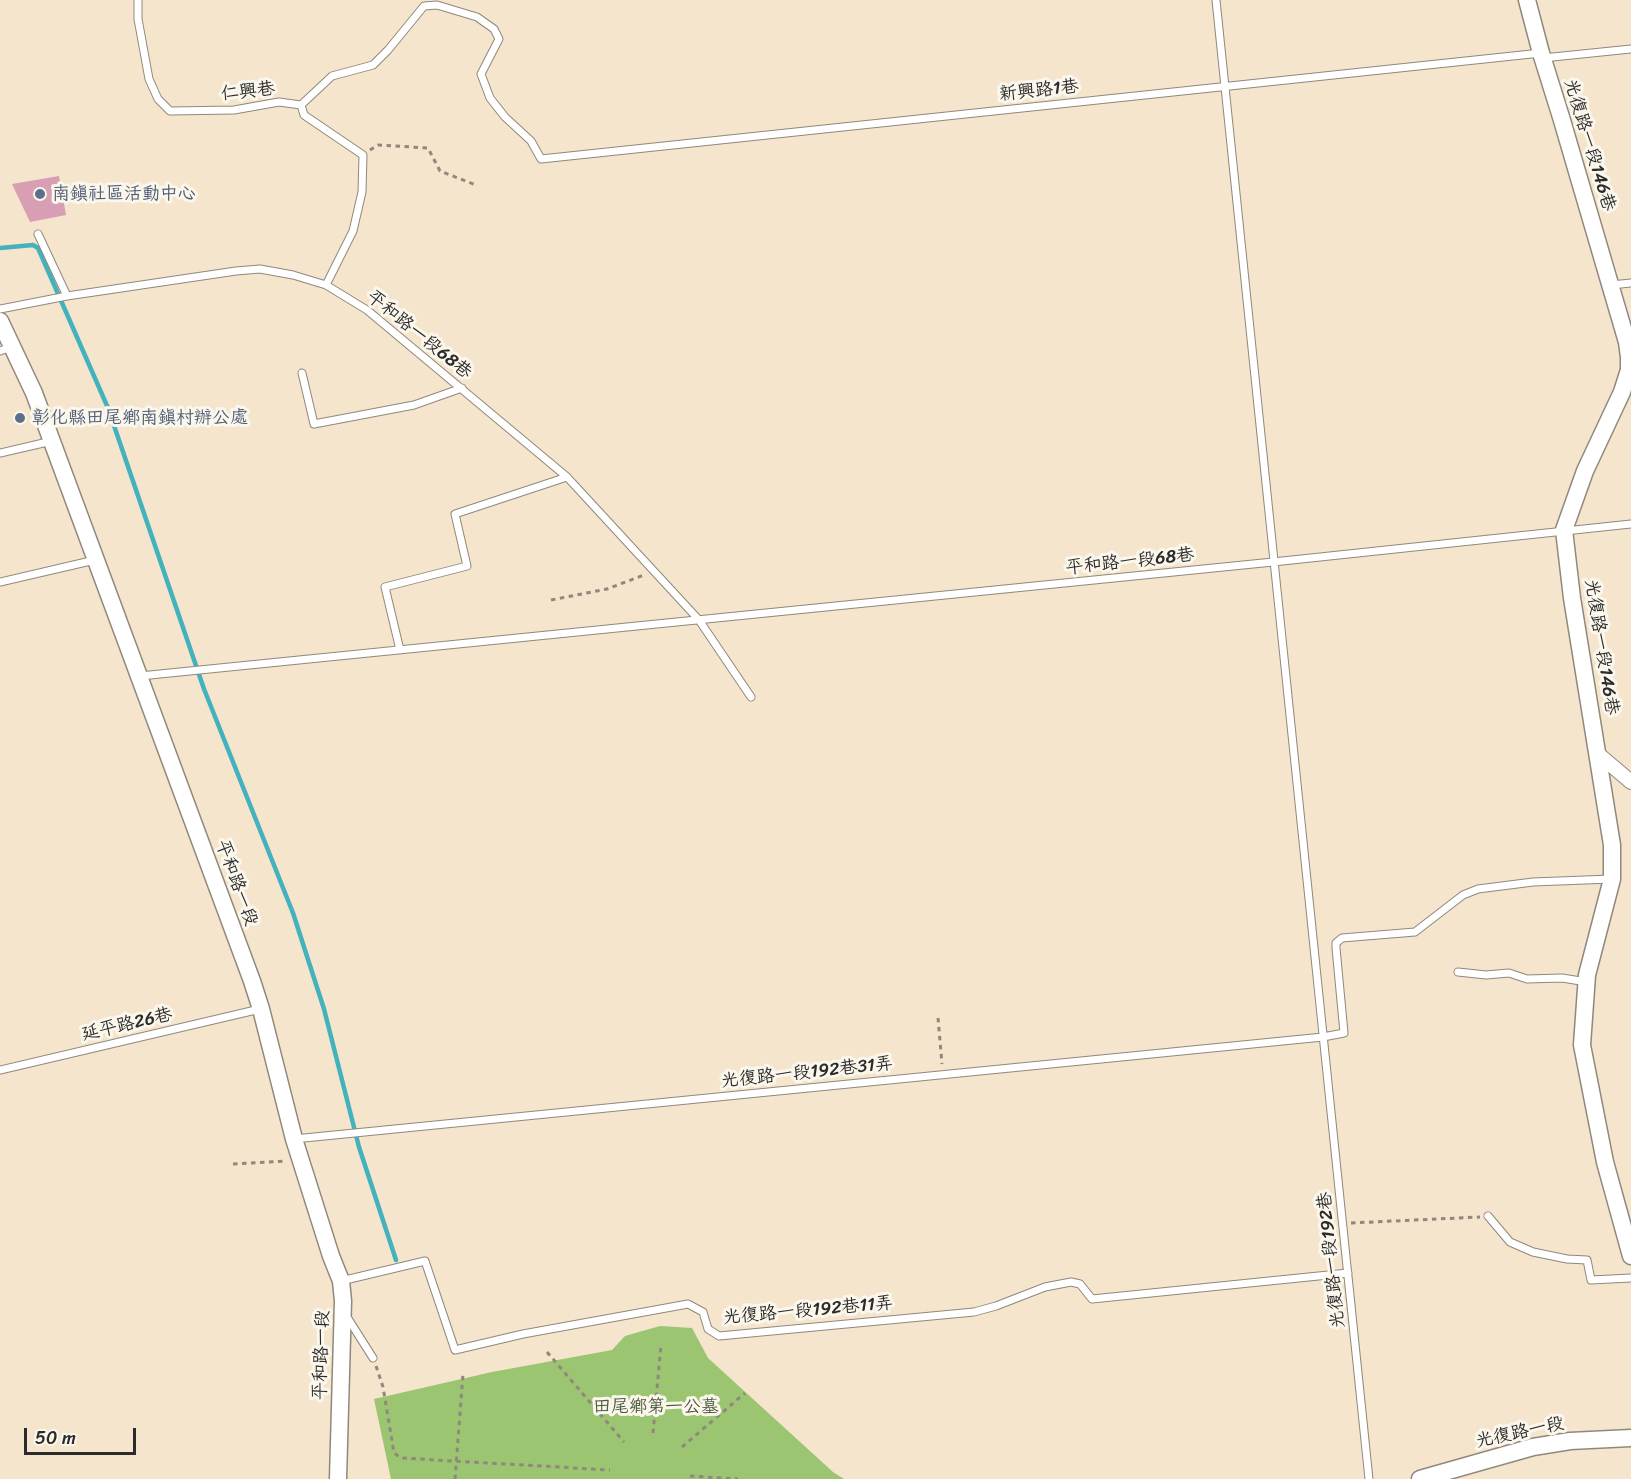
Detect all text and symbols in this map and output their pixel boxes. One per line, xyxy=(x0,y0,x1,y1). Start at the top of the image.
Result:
street label: 新興路1巷 xyxy=(998,76,1080,106)
street label: 光復路一段146巷 xyxy=(1559,76,1619,214)
street label: 仁興巷 xyxy=(220,78,276,106)
place label: 南鎮社區活動中心 xyxy=(52,183,196,205)
marker: 南鎮社區活動中心 xyxy=(33,187,47,201)
street label: 平和路一段68巷 xyxy=(362,286,476,384)
place label: 彰化縣田尾鄉南鎮村辦公處 xyxy=(32,407,248,429)
marker: 彰化縣田尾鄉南鎮村辦公處 xyxy=(13,411,27,425)
street label: 平和路一段68巷 xyxy=(1065,545,1195,579)
street label: 光復路一段146巷 xyxy=(1580,578,1622,716)
street label: 平和路一段 xyxy=(210,837,262,929)
street label: 延平路26巷 xyxy=(79,1004,175,1046)
street label: 光復路一段192巷31弄 xyxy=(720,1053,894,1093)
street label: 光復路一段192巷 xyxy=(1314,1191,1350,1329)
street label: 光復路一段192巷11弄 xyxy=(722,1293,894,1329)
street label: 平和路一段 xyxy=(310,1310,334,1400)
park label: 田尾鄉第一公墓 xyxy=(593,1396,719,1418)
street label: 光復路一段 xyxy=(1474,1413,1566,1453)
scale bar xyxy=(27,1416,140,1454)
text: 50 m xyxy=(35,1422,76,1454)

